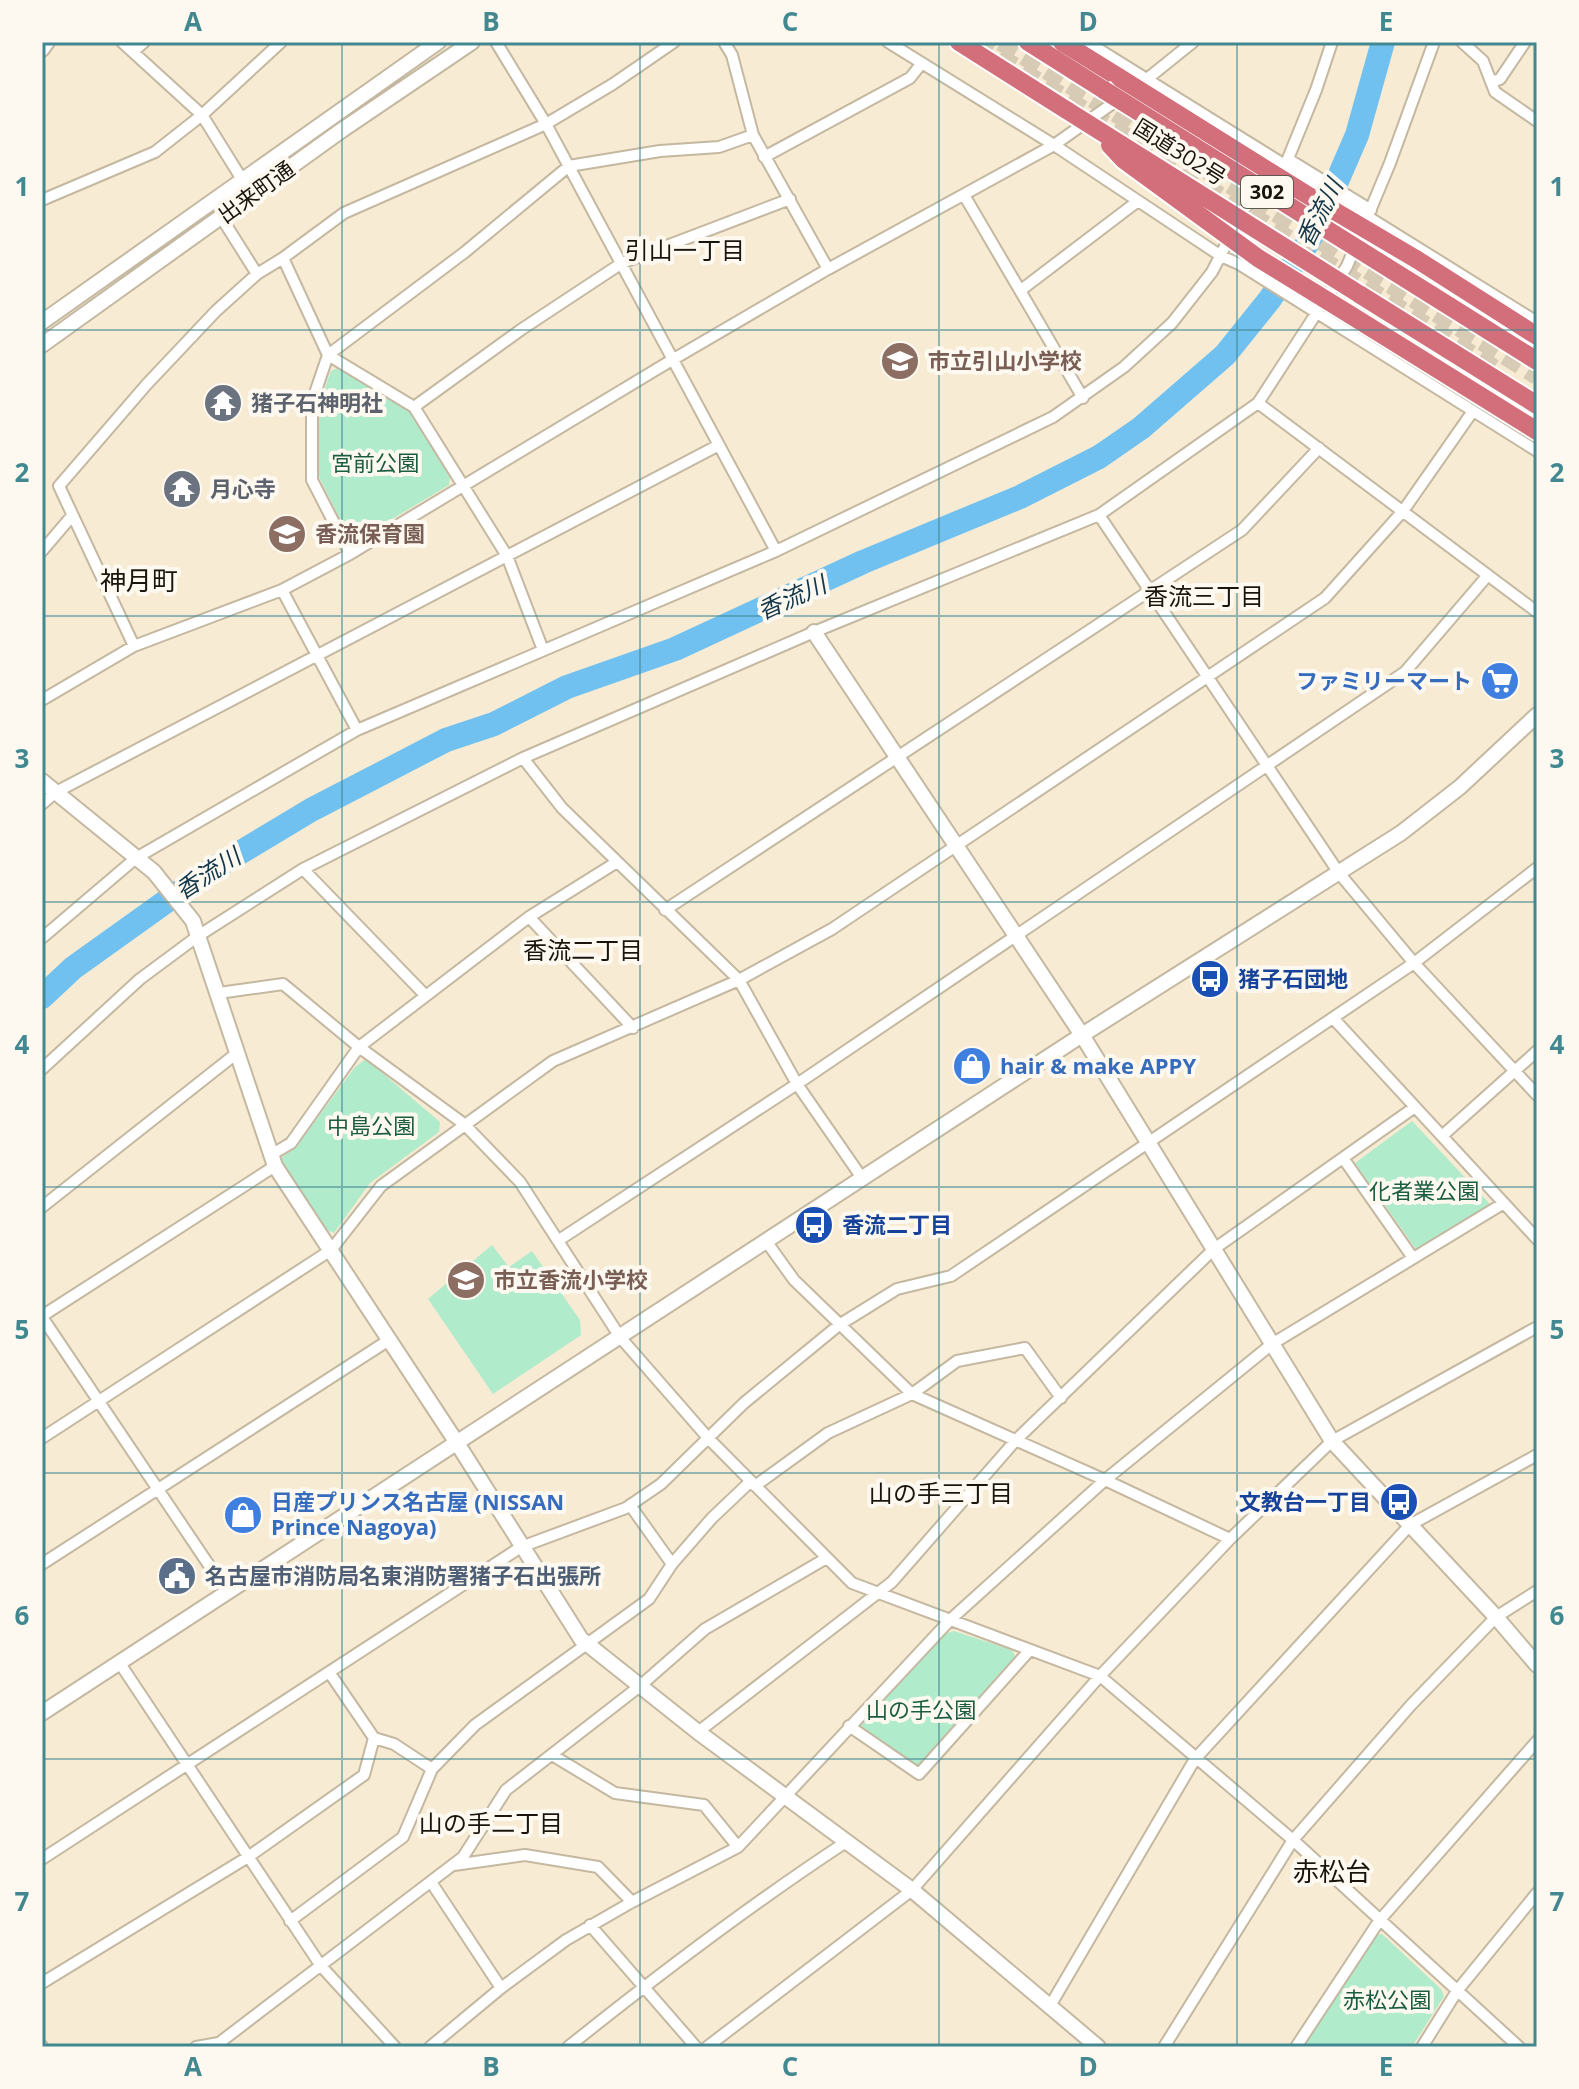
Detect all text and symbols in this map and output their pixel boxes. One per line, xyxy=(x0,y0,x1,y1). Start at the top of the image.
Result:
text: A xyxy=(184,3,202,39)
text: B xyxy=(482,3,500,39)
text: C xyxy=(782,3,798,39)
text: D xyxy=(1078,3,1098,39)
text: E xyxy=(1379,3,1393,39)
street label: 国道302号 xyxy=(1129,111,1232,191)
street label: 出来町通 xyxy=(211,153,300,229)
text: 1 xyxy=(15,168,29,204)
text: 1 xyxy=(1550,168,1564,204)
water label: 香流川 xyxy=(1288,170,1351,252)
road number: 302 xyxy=(1241,176,1293,208)
district label: 引山一丁目 xyxy=(625,233,745,266)
school or university icon: 市立引山小学校 xyxy=(879,340,921,382)
place label: 市立引山小学校 xyxy=(928,345,1082,375)
temple icon: 猪子石神明社 xyxy=(202,382,244,424)
place label: 猪子石神明社 xyxy=(251,387,383,417)
park label: 宮前公園 xyxy=(331,447,419,477)
text: 2 xyxy=(15,454,30,490)
text: 2 xyxy=(1550,454,1565,490)
temple icon: 月心寺 xyxy=(161,468,203,510)
place label: 月心寺 xyxy=(210,473,276,503)
school or university icon: 香流保育園 xyxy=(266,513,308,555)
place label: 香流保育園 xyxy=(315,518,425,548)
district label: 神月町 xyxy=(100,562,178,598)
water label: 香流川 xyxy=(752,566,834,626)
district label: 香流三丁目 xyxy=(1144,579,1264,612)
supermarket icon: ファミリーマート xyxy=(1479,660,1521,702)
place label: ファミリーマート xyxy=(1296,665,1472,695)
text: 3 xyxy=(15,740,29,776)
text: 3 xyxy=(1550,740,1564,776)
water label: 香流川 xyxy=(168,838,249,906)
district label: 香流二丁目 xyxy=(523,933,643,966)
bus stop icon: 猪子石団地 xyxy=(1189,958,1231,1000)
place label: 猪子石団地 xyxy=(1238,963,1348,993)
text: 4 xyxy=(15,1026,30,1062)
text: 4 xyxy=(1550,1026,1565,1062)
shop icon: hair & make APPY xyxy=(951,1045,993,1087)
place label: hair & make APPY xyxy=(1000,1050,1196,1080)
park label: 中島公園 xyxy=(327,1110,415,1140)
park label: 化者業公園 xyxy=(1369,1175,1479,1205)
bus stop icon: 香流二丁目 xyxy=(793,1204,835,1246)
place label: 香流二丁目 xyxy=(842,1209,952,1239)
school or university icon: 市立香流小学校 xyxy=(445,1259,487,1301)
place label: 市立香流小学校 xyxy=(494,1264,648,1294)
text: 5 xyxy=(15,1311,29,1347)
text: 5 xyxy=(1550,1311,1564,1347)
district label: 山の手三丁目 xyxy=(869,1476,1013,1509)
bus stop icon: 文教台一丁目 xyxy=(1378,1481,1420,1523)
place label: 日産プリンス名古屋 (NISSAN Prince Nagoya) xyxy=(271,1486,564,1541)
place label: 文教台一丁目 xyxy=(1239,1486,1371,1516)
shop icon: 日産プリンス名古屋 (NISSAN Prince Nagoya) xyxy=(222,1494,264,1536)
public building icon: 名古屋市消防局名東消防署猪子石出張所 xyxy=(156,1555,198,1597)
place label: 名古屋市消防局名東消防署猪子石出張所 xyxy=(205,1560,601,1590)
text: 6 xyxy=(15,1597,30,1633)
text: 6 xyxy=(1550,1597,1565,1633)
park label: 山の手公園 xyxy=(866,1694,976,1724)
district label: 山の手二丁目 xyxy=(419,1806,563,1839)
district label: 赤松台 xyxy=(1293,1853,1371,1889)
text: 7 xyxy=(15,1883,30,1919)
text: 7 xyxy=(1550,1883,1565,1919)
park label: 赤松公園 xyxy=(1343,1984,1431,2014)
text: A xyxy=(184,2048,202,2084)
text: B xyxy=(482,2048,500,2084)
text: C xyxy=(782,2048,798,2084)
text: D xyxy=(1078,2048,1098,2084)
text: E xyxy=(1379,2048,1393,2084)

